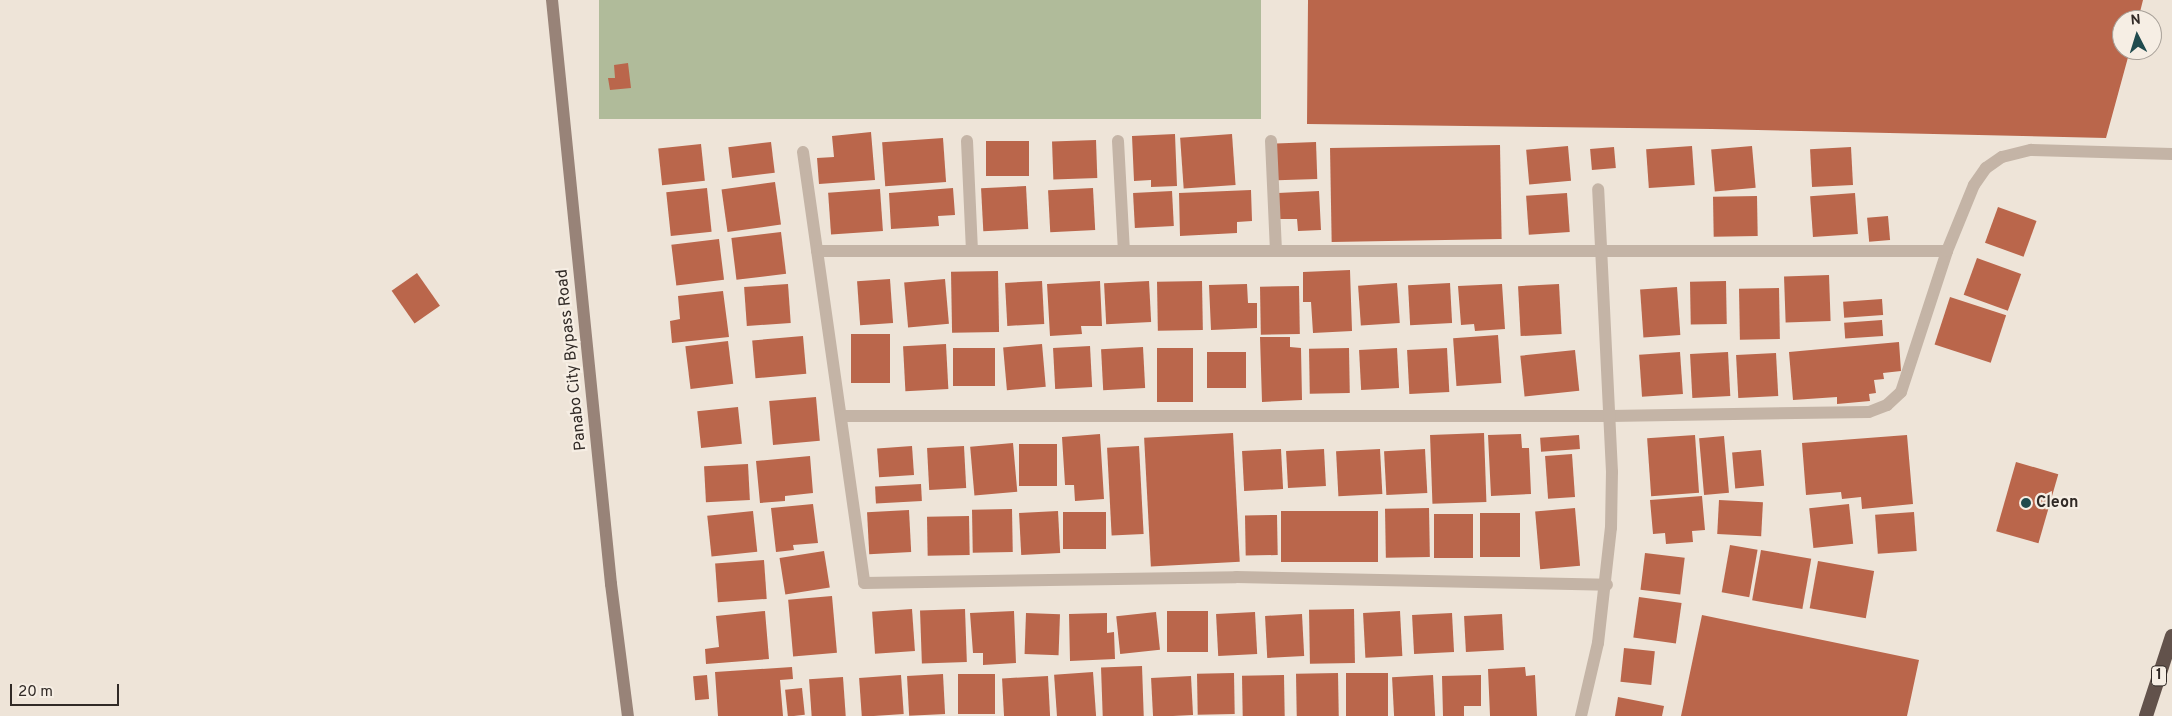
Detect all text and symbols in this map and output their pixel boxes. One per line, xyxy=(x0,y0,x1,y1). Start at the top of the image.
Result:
north arrow xyxy=(2112,10,2162,60)
text: N xyxy=(2130,12,2141,29)
street label: Panabo City Bypass Road xyxy=(553,268,591,452)
place label: Cleon xyxy=(2036,493,2078,513)
marker: Cleon xyxy=(2020,497,2032,509)
road number: 1 xyxy=(2150,664,2168,688)
scale bar xyxy=(12,674,121,706)
text: 20 m xyxy=(18,683,53,702)

